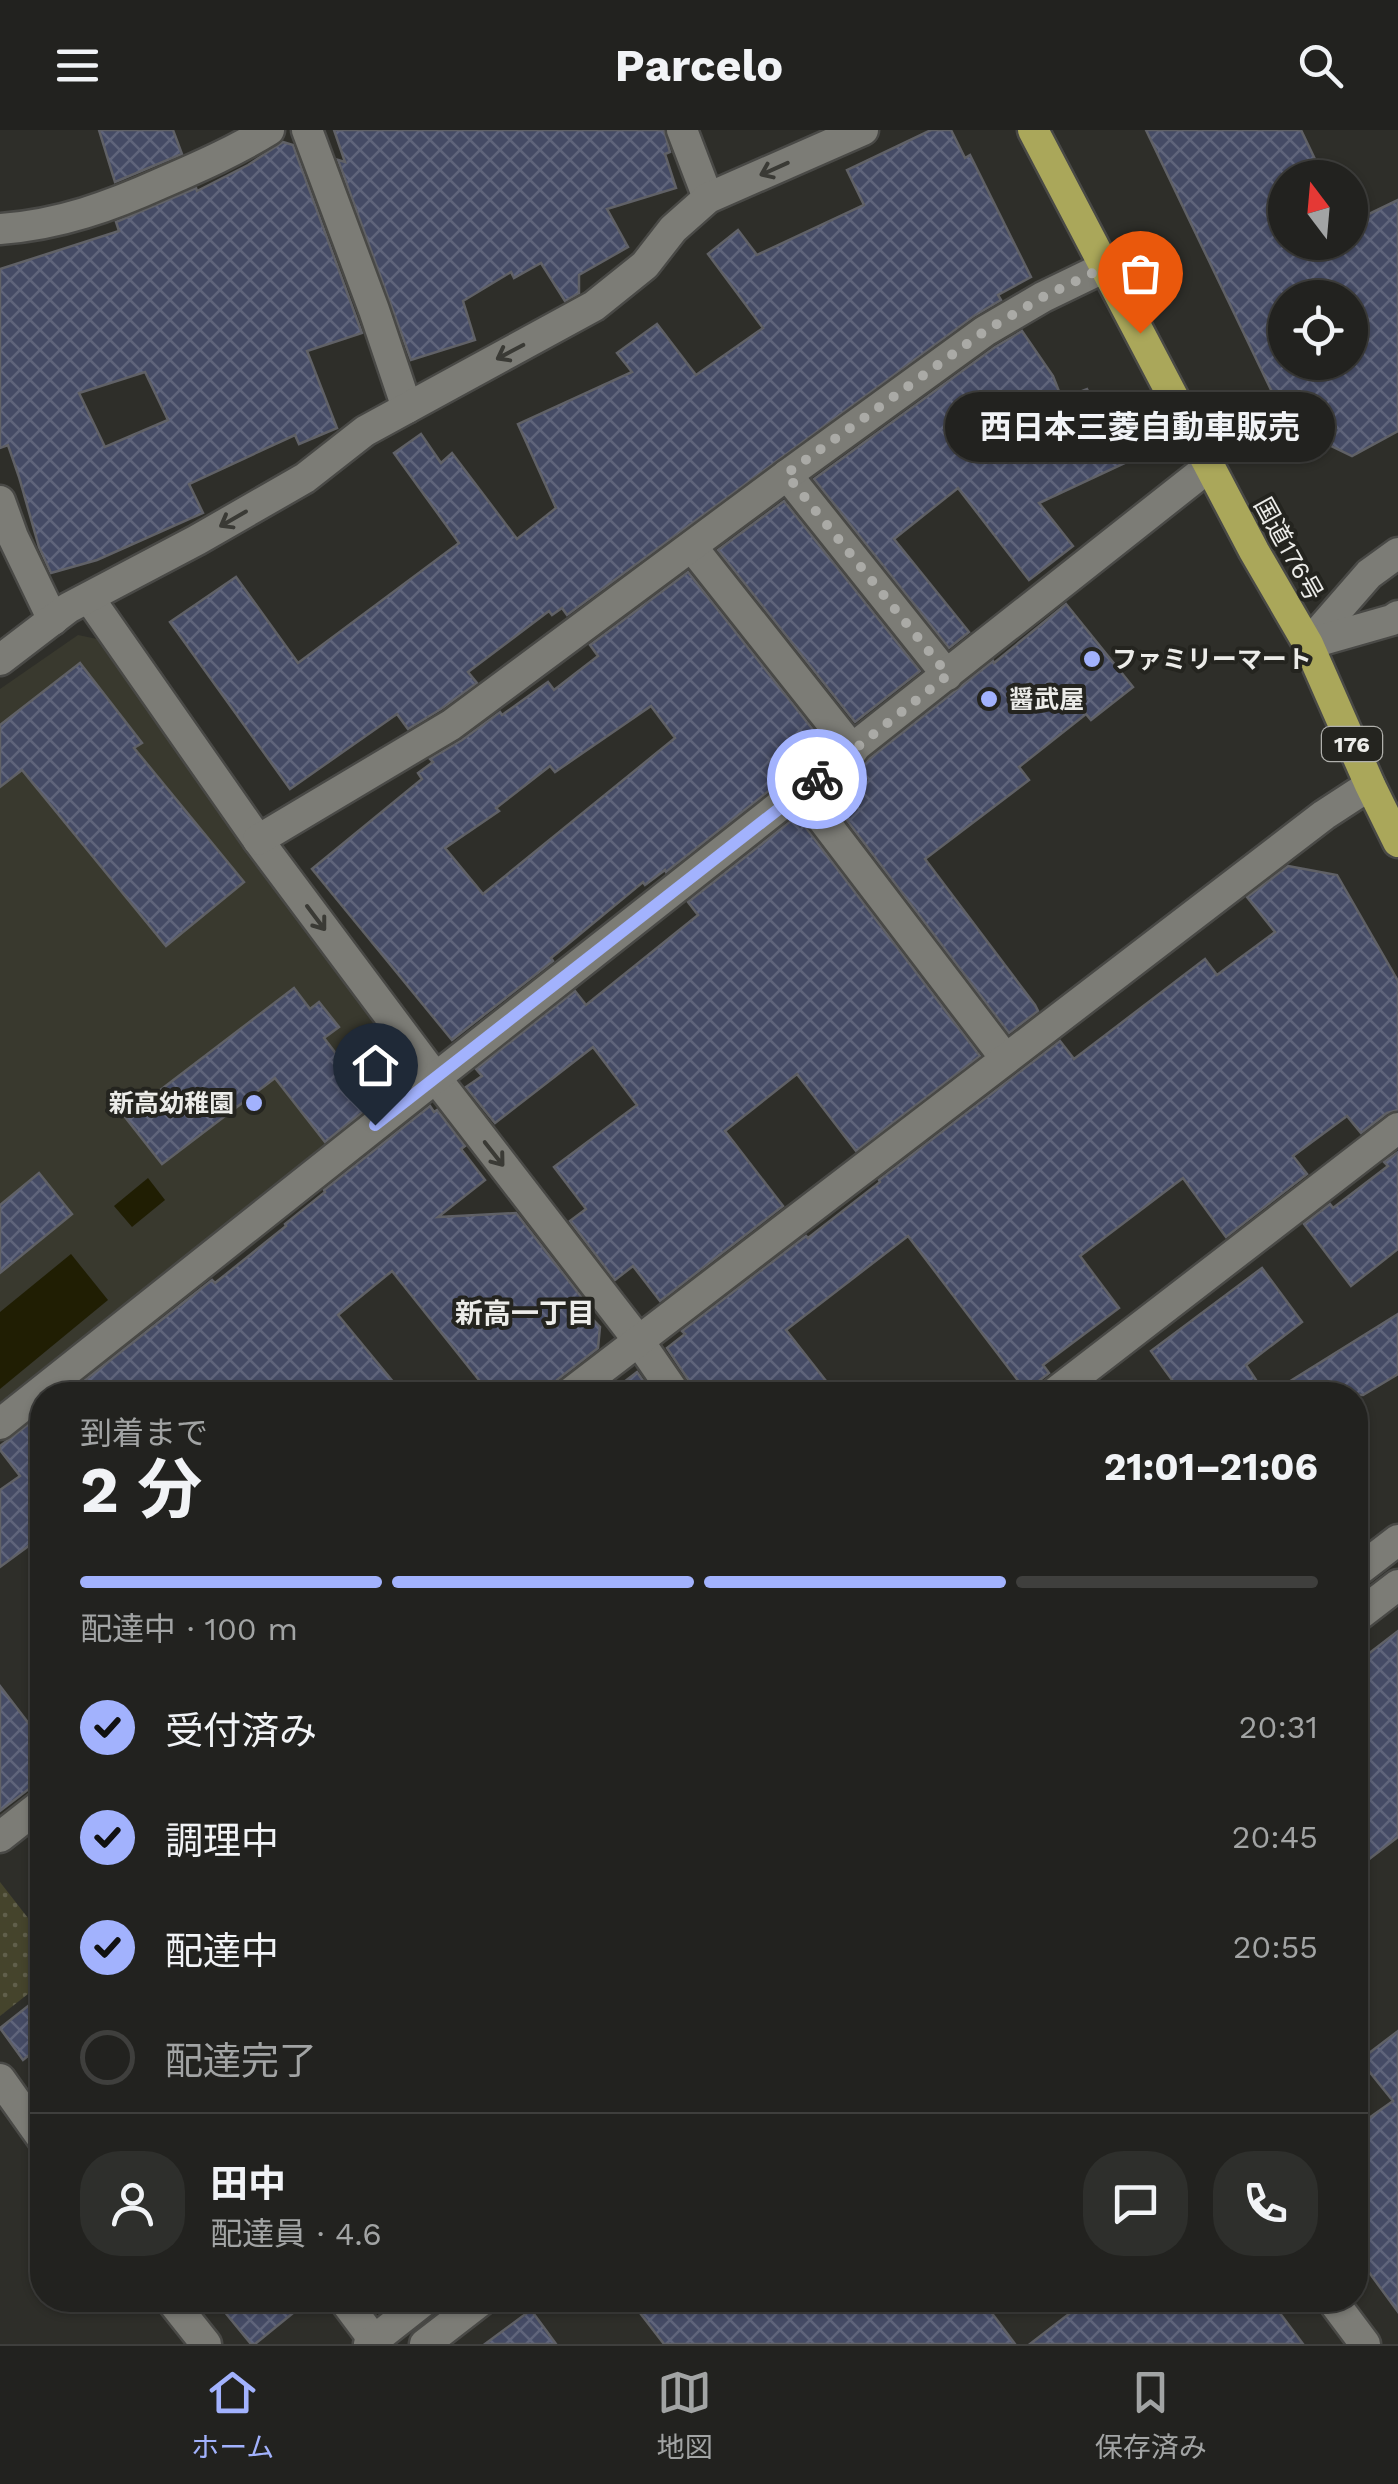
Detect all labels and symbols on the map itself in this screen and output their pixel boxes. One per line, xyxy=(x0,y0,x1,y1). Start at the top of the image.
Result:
north arrow xyxy=(1268,160,1368,260)
one-way arrow xyxy=(759,161,790,179)
pin xyxy=(1098,231,1183,334)
one-way arrow xyxy=(496,342,526,362)
callout: 西日本三菱自動車販売 xyxy=(945,393,1335,463)
street label: 国道176号 xyxy=(1248,493,1329,606)
one-way arrow xyxy=(219,510,248,530)
place label: ファミリーマート xyxy=(1112,645,1312,674)
marker: ファミリーマート xyxy=(1081,648,1103,670)
place label: 醤武屋 xyxy=(1009,685,1084,714)
marker: 醤武屋 xyxy=(978,688,1000,710)
road number: 176 xyxy=(1322,727,1382,761)
courier xyxy=(767,729,867,829)
one-way arrow xyxy=(305,904,326,931)
pin xyxy=(333,1023,418,1126)
place label: 新高幼稚園 xyxy=(109,1089,234,1118)
marker: 新高幼稚園 xyxy=(243,1092,265,1114)
one-way arrow xyxy=(484,1140,505,1167)
district label: 新高一丁目 xyxy=(455,1297,595,1330)

